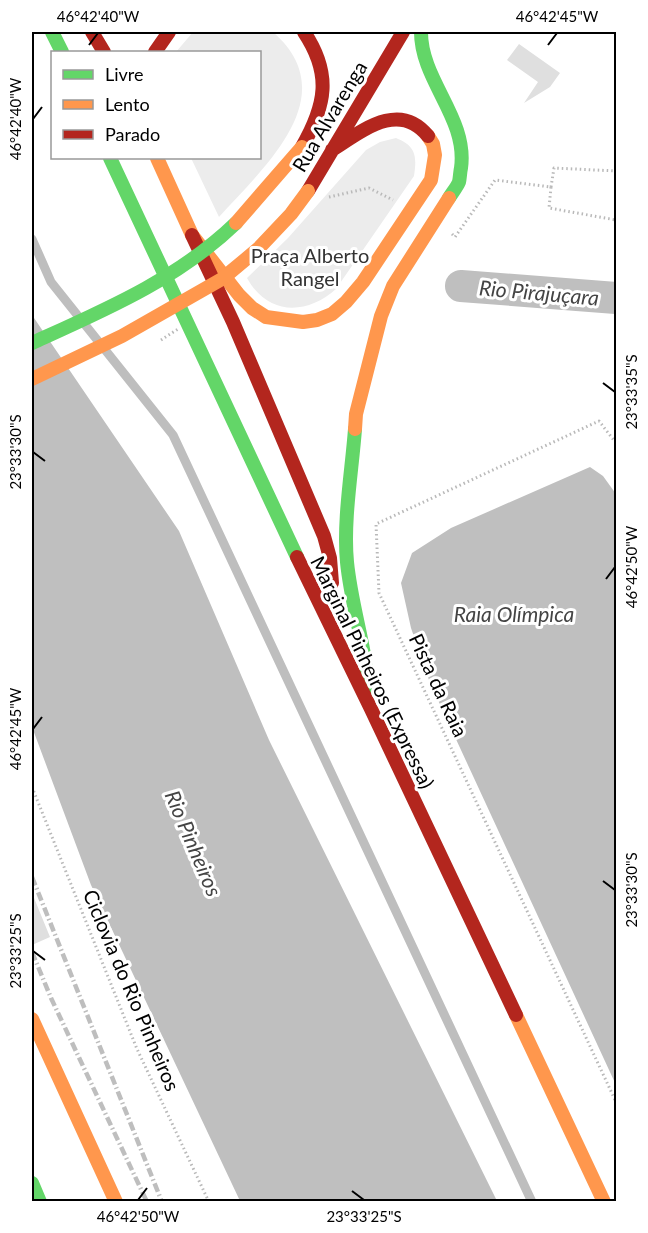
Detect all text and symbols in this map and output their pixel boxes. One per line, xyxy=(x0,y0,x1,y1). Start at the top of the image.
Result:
text: 46°42'40"W xyxy=(57,7,140,25)
text: 46°42'45"W xyxy=(516,7,599,25)
legend xyxy=(51,51,261,159)
street label: Rua Alvarenga xyxy=(287,56,371,176)
text: Livre xyxy=(105,63,144,85)
text: 46°42'40"W xyxy=(6,77,24,160)
text: Lento xyxy=(105,93,150,115)
text: Parado xyxy=(105,123,160,145)
park label: Praça Alberto Rangel xyxy=(251,243,369,290)
water label: Rio Pirajuçara xyxy=(478,274,600,310)
text: 23°33'35"S xyxy=(622,354,640,430)
text: 23°33'30"S xyxy=(6,414,24,490)
text: 46°42'50"W xyxy=(622,525,640,608)
street label: Marginal Pinheiros (Expressa) xyxy=(306,552,440,792)
water label: Raia Olímpica xyxy=(454,601,574,626)
street label: Pista da Raia xyxy=(405,630,473,740)
text: 46°42'45"W xyxy=(6,687,24,770)
water label: Rio Pinheiros xyxy=(161,786,227,900)
text: 23°33'30"S xyxy=(622,852,640,928)
street label: Ciclovia do Rio Pinheiros xyxy=(79,886,185,1094)
text: 23°33'25"S xyxy=(6,913,24,989)
text: 46°42'50"W xyxy=(97,1207,180,1225)
text: 23°33'25"S xyxy=(326,1207,402,1225)

